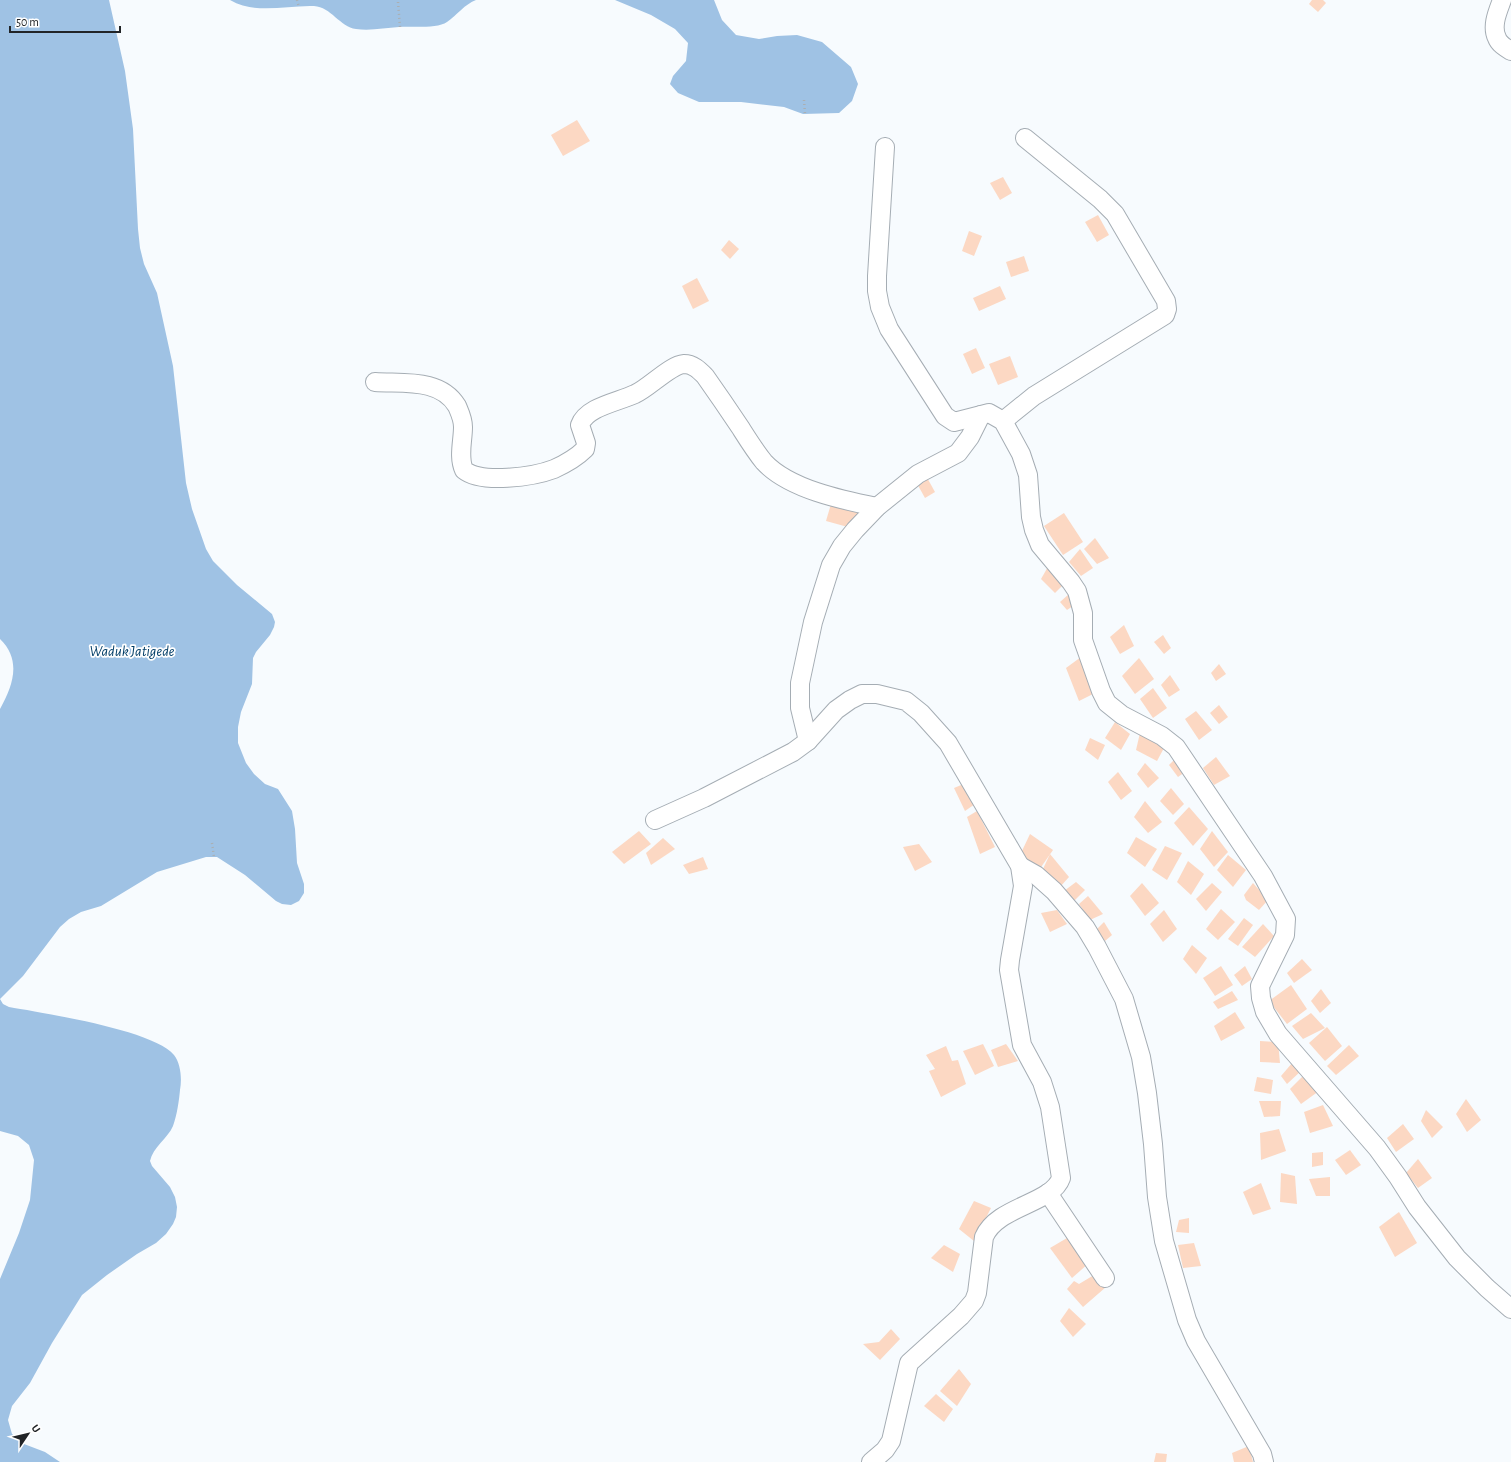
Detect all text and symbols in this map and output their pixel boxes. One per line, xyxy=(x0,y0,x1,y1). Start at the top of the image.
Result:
scale bar xyxy=(10,8,120,34)
text: 50 m xyxy=(16,16,39,28)
water label: Waduk Jatigede xyxy=(90,644,175,659)
north arrow xyxy=(8,1414,48,1454)
text: U xyxy=(29,1423,42,1435)

